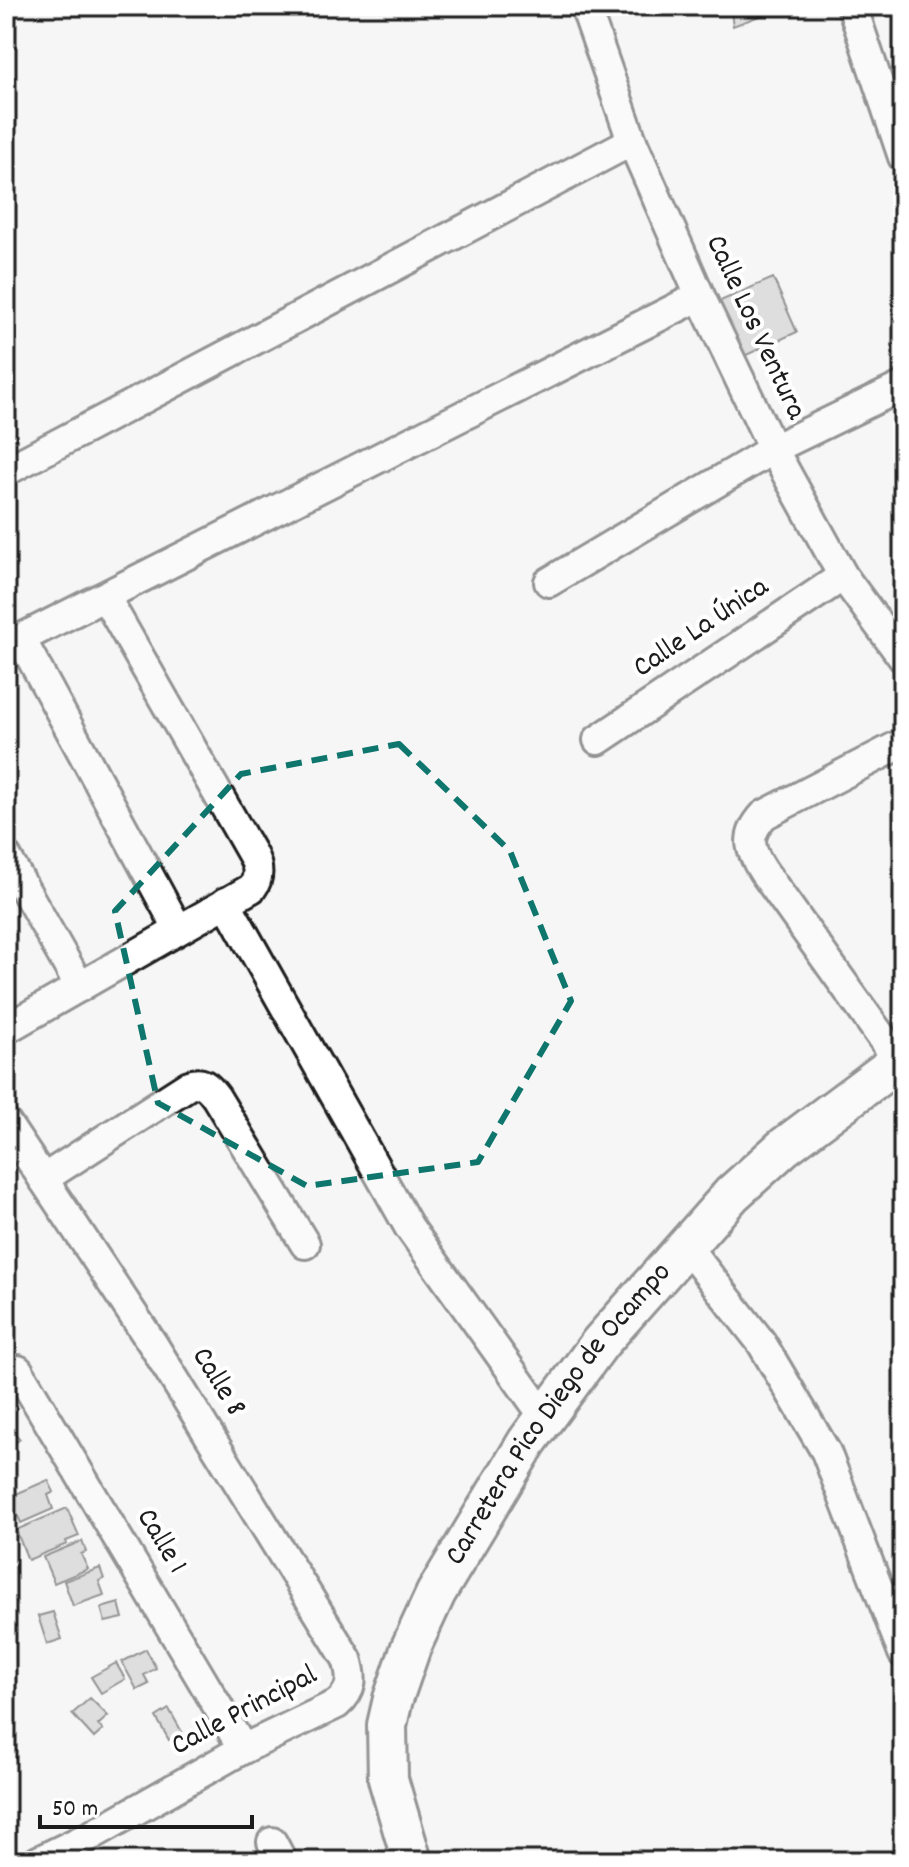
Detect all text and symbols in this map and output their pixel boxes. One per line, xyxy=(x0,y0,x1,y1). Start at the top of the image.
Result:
street label: Calle Los Ventura xyxy=(692,229,816,428)
street label: Calle La Única xyxy=(626,567,779,690)
street label: Carretera Pico Diego de Ocampo xyxy=(436,1253,683,1574)
street label: Calle 8 xyxy=(179,1340,255,1426)
street label: Calle 1 xyxy=(124,1501,196,1583)
street label: Calle Principal xyxy=(164,1655,326,1769)
scale bar xyxy=(40,1779,252,1829)
text: 50 m xyxy=(52,1793,98,1827)

